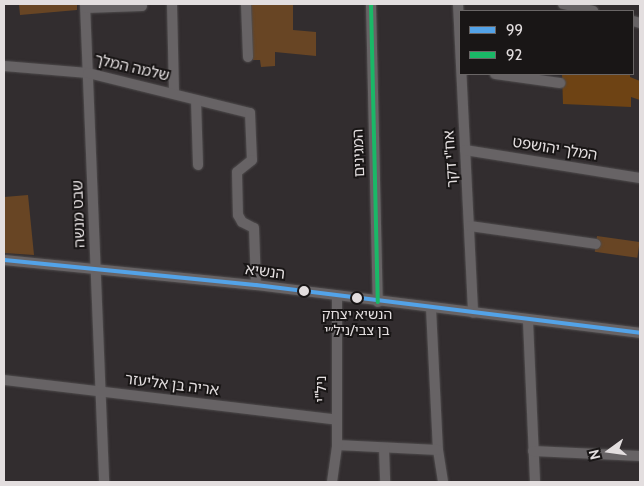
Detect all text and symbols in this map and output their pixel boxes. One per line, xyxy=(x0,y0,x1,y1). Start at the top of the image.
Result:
legend xyxy=(459,10,634,75)
text: 99 xyxy=(506,21,523,39)
text: 92 xyxy=(506,46,522,64)
street label: שלמה המלך xyxy=(93,51,171,85)
street label: המגינים xyxy=(349,128,369,178)
street label: אח"י דקר xyxy=(440,130,462,188)
street label: המלך יהושפט xyxy=(511,133,599,165)
street label: שבט מנשה xyxy=(69,180,89,248)
street label: הנשיא xyxy=(244,261,286,283)
unlabelled marker xyxy=(299,286,309,296)
marker: הנשיא יצחק בן צבי/ניל״י xyxy=(352,293,362,303)
place label: הנשיא יצחק בן צבי/ניל״י xyxy=(322,306,392,338)
street label: אריה בן אליעזר xyxy=(124,370,220,400)
street label: ניל"י xyxy=(313,376,331,402)
north arrow xyxy=(584,426,634,476)
text: N xyxy=(585,448,604,462)

